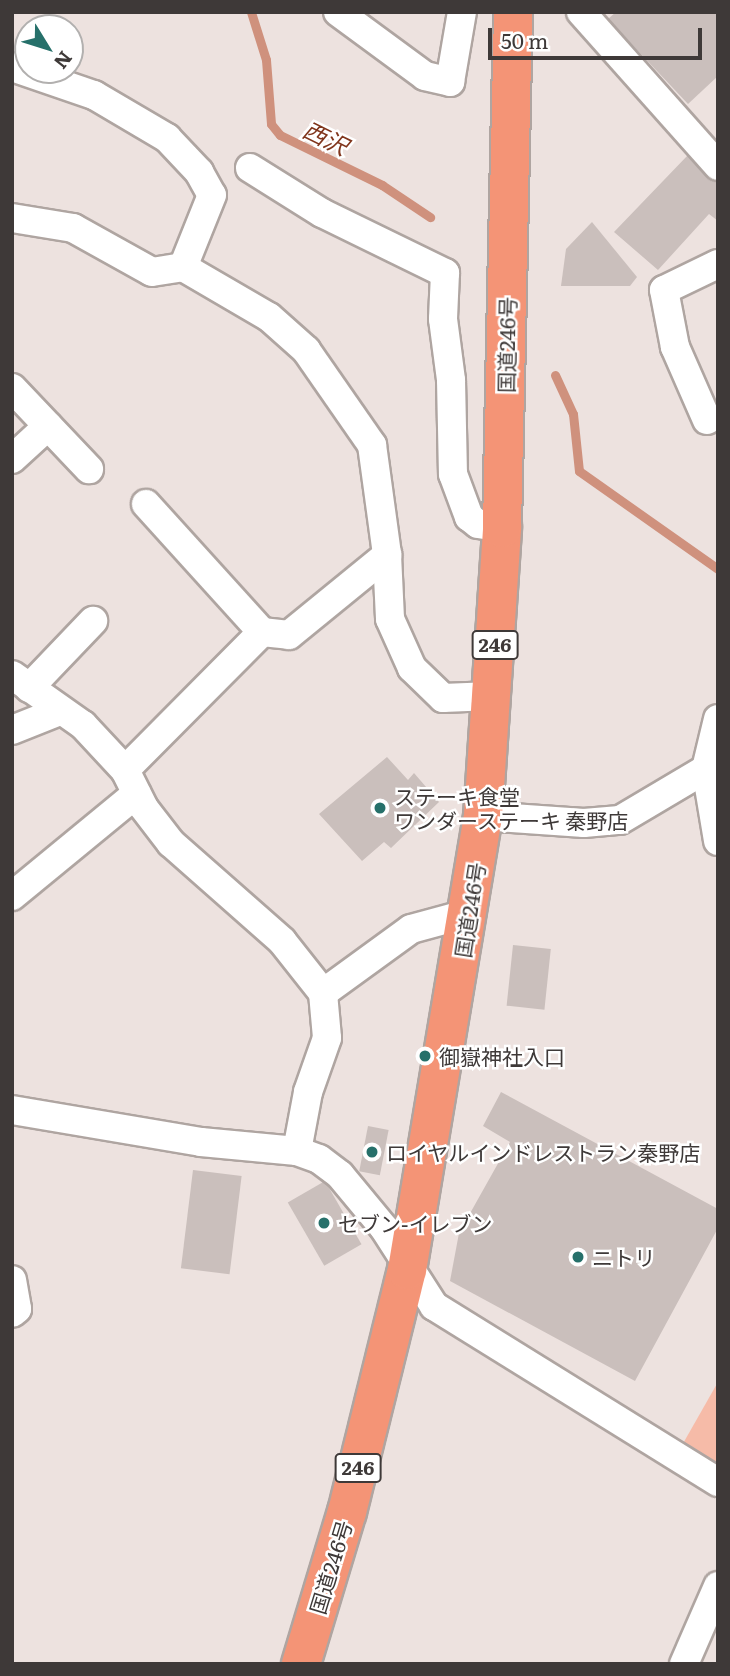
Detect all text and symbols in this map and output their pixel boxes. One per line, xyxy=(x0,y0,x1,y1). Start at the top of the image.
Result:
north arrow xyxy=(14,14,84,84)
scale bar xyxy=(492,14,706,58)
text: 50 m xyxy=(501,24,548,55)
text: N xyxy=(48,46,80,76)
water label: 西沢 xyxy=(299,115,353,159)
street label: 国道246号 xyxy=(493,297,519,393)
road number: 246 xyxy=(470,630,520,660)
place label: ステーキ食堂 ワンダーステーキ 秦野店 xyxy=(394,783,629,833)
marker: ステーキ食堂 ワンダーステーキ 秦野店 xyxy=(372,800,388,816)
street label: 国道246号 xyxy=(449,860,489,960)
place label: 御嶽神社入口 xyxy=(439,1043,565,1069)
marker: 御嶽神社入口 xyxy=(417,1048,433,1064)
place label: ロイヤルインドレストラン秦野店 xyxy=(386,1139,701,1165)
marker: ロイヤルインドレストラン秦野店 xyxy=(364,1144,380,1160)
place label: セブン-イレブン xyxy=(338,1210,492,1236)
marker: セブン-イレブン xyxy=(316,1215,332,1231)
place label: ニトリ xyxy=(592,1244,655,1270)
marker: ニトリ xyxy=(570,1249,586,1265)
road number: 246 xyxy=(334,1452,382,1484)
street label: 国道246号 xyxy=(304,1517,356,1617)

